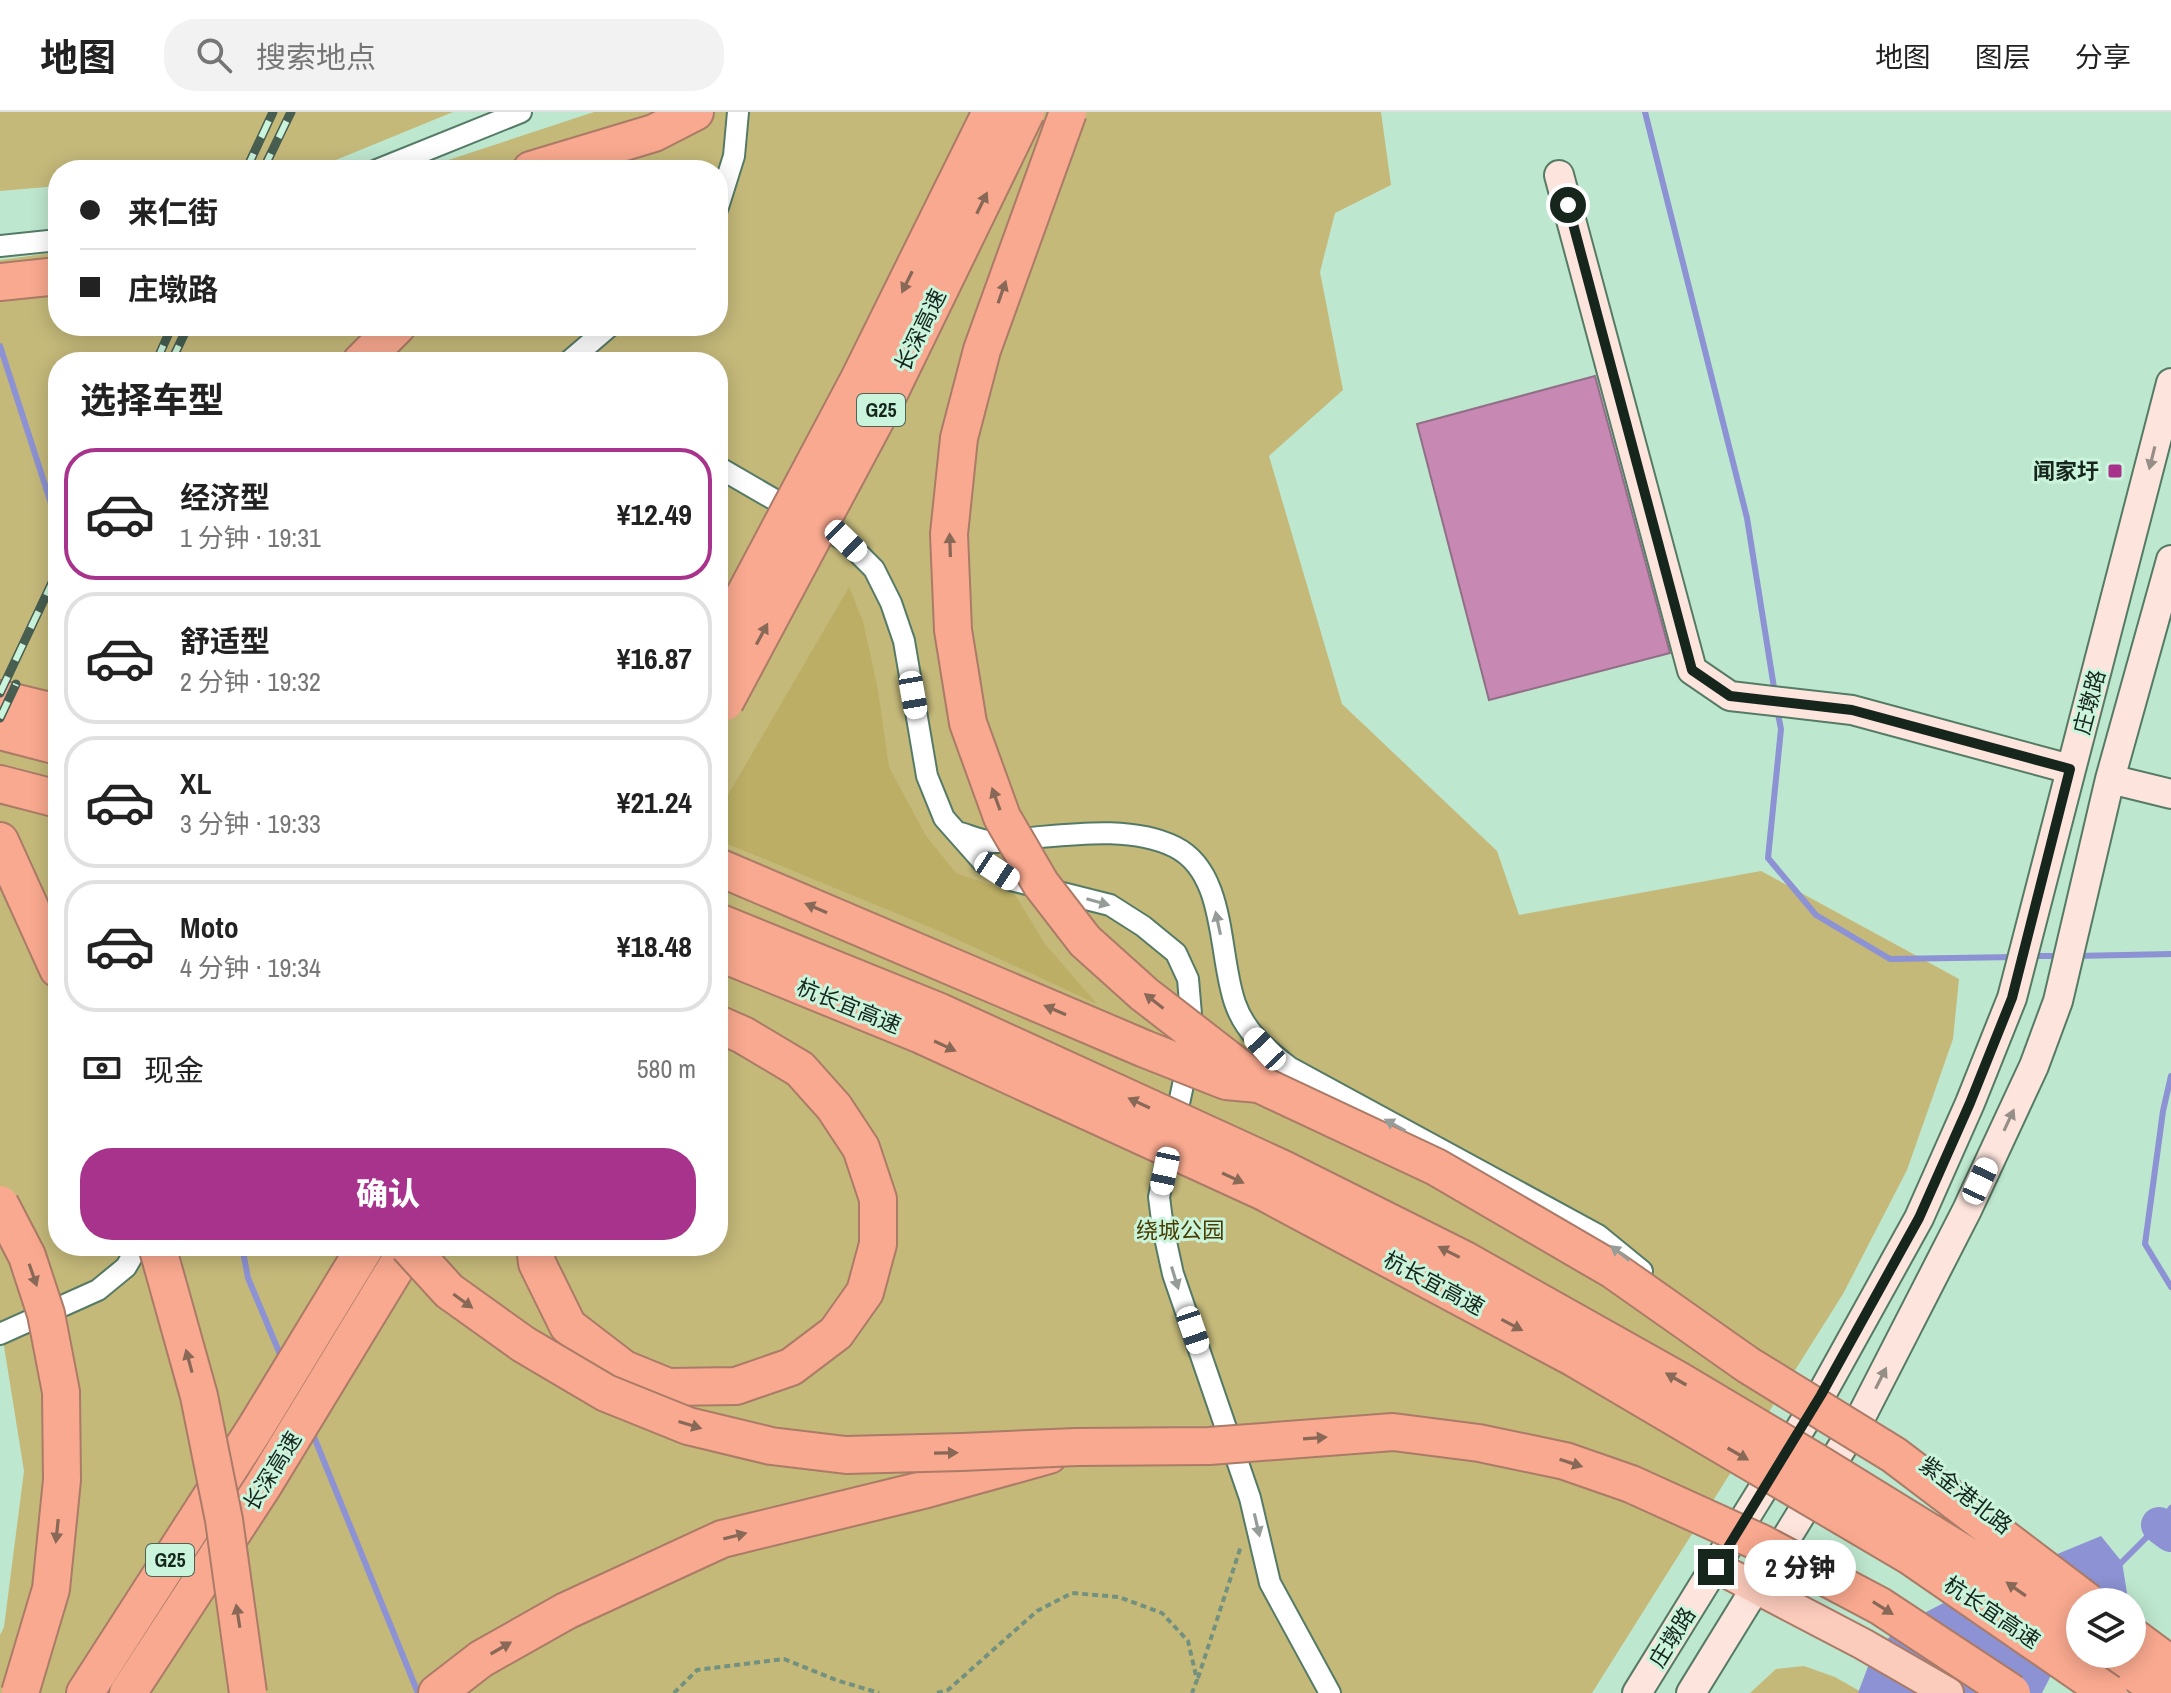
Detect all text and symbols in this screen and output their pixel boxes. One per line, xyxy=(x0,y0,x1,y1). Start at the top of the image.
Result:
search box xyxy=(164,19,724,91)
text: 地图 xyxy=(40,32,116,83)
icon: search xyxy=(192,33,236,77)
text: 搜索地点 xyxy=(256,37,376,77)
text: 地图 xyxy=(1875,38,1931,76)
text: 图层 xyxy=(1975,38,2031,76)
text: 分享 xyxy=(2075,38,2131,76)
route start xyxy=(1550,187,1586,223)
one-way arrow xyxy=(975,191,989,214)
text: 来仁街 xyxy=(128,192,218,232)
text: 庄墩路 xyxy=(128,269,218,309)
one-way arrow xyxy=(900,271,913,294)
one-way arrow xyxy=(996,280,1009,304)
street label: 长深高速 xyxy=(887,284,953,376)
text: 选择车型 xyxy=(80,376,224,424)
road number: G25 xyxy=(857,394,905,426)
one-way arrow xyxy=(2145,446,2158,471)
place label: 闻家圩 xyxy=(2033,456,2099,486)
marker: 闻家圩 xyxy=(2106,462,2124,480)
text: 经济型 xyxy=(180,477,270,517)
icon: car xyxy=(84,478,156,550)
text: ¥12.49 xyxy=(617,494,692,534)
car xyxy=(820,516,872,566)
text: 1 分钟 · 19:31 xyxy=(180,520,321,555)
one-way arrow xyxy=(943,532,956,557)
text: 舒适型 xyxy=(180,621,270,661)
icon: car xyxy=(84,622,156,694)
one-way arrow xyxy=(755,622,768,645)
text: ¥16.87 xyxy=(617,638,692,678)
text: 2 分钟 · 19:32 xyxy=(180,664,321,699)
street label: 庄墩路 xyxy=(2066,666,2112,738)
car xyxy=(897,669,929,721)
text: XL xyxy=(180,763,211,803)
icon: car xyxy=(84,766,156,838)
text: ¥21.24 xyxy=(617,782,692,822)
one-way arrow xyxy=(989,787,1002,811)
text: 3 分钟 · 19:33 xyxy=(180,806,321,841)
car xyxy=(970,848,1024,894)
one-way arrow xyxy=(1085,897,1110,909)
one-way arrow xyxy=(804,902,828,915)
text: Moto xyxy=(180,907,239,947)
icon: car xyxy=(84,910,156,982)
one-way arrow xyxy=(1212,910,1224,935)
text: ¥18.48 xyxy=(617,926,692,966)
text: 4 分钟 · 19:34 xyxy=(180,950,321,985)
street label: 杭长宜高速 xyxy=(792,971,906,1041)
one-way arrow xyxy=(1144,994,1164,1010)
one-way arrow xyxy=(1043,1003,1067,1017)
car xyxy=(1240,1023,1290,1075)
one-way arrow xyxy=(934,1039,957,1053)
icon: cash xyxy=(80,1046,124,1090)
text: 现金 xyxy=(144,1050,204,1090)
text: 580 m xyxy=(637,1051,696,1086)
one-way arrow xyxy=(1127,1096,1151,1110)
one-way arrow xyxy=(2002,1108,2016,1131)
one-way arrow xyxy=(1384,1118,1406,1132)
car xyxy=(1148,1145,1182,1197)
button: 确认 xyxy=(80,1148,696,1240)
car xyxy=(1959,1154,2001,1208)
one-way arrow xyxy=(1221,1171,1244,1185)
park label: 绕城公园 xyxy=(1136,1215,1224,1245)
street label: 杭长宜高速 xyxy=(1378,1244,1490,1322)
one-way arrow xyxy=(1437,1246,1460,1259)
one-way arrow xyxy=(1610,1246,1630,1262)
one-way arrow xyxy=(28,1263,40,1287)
one-way arrow xyxy=(1169,1267,1182,1291)
one-way arrow xyxy=(453,1292,473,1308)
car xyxy=(1174,1303,1212,1357)
one-way arrow xyxy=(1501,1318,1524,1332)
one-way arrow xyxy=(182,1348,194,1373)
one-way arrow xyxy=(1874,1366,1888,1389)
one-way arrow xyxy=(1665,1372,1687,1386)
one-way arrow xyxy=(678,1419,702,1432)
street label: 长深高速 xyxy=(236,1426,308,1516)
one-way arrow xyxy=(1303,1431,1328,1444)
one-way arrow xyxy=(934,1446,959,1459)
one-way arrow xyxy=(1727,1447,1749,1461)
street label: 紫金港北路 xyxy=(1913,1449,2019,1541)
one-way arrow xyxy=(1560,1458,1584,1470)
one-way arrow xyxy=(1251,1513,1263,1538)
one-way arrow xyxy=(51,1519,64,1544)
one-way arrow xyxy=(722,1529,747,1541)
callout: 2 分钟 xyxy=(1744,1539,1856,1595)
road number: G25 xyxy=(146,1544,194,1576)
route end xyxy=(1698,1549,1734,1585)
text: 2 分钟 xyxy=(1765,1550,1835,1585)
street label: 杭长宜高速 xyxy=(1938,1569,2046,1655)
one-way arrow xyxy=(2005,1582,2026,1597)
map controls xyxy=(2066,1588,2146,1668)
button: layers xyxy=(2066,1588,2146,1668)
street label: 庄墩路 xyxy=(1642,1601,1702,1673)
one-way arrow xyxy=(1872,1601,1894,1615)
one-way arrow xyxy=(231,1603,244,1628)
one-way arrow xyxy=(489,1641,512,1655)

